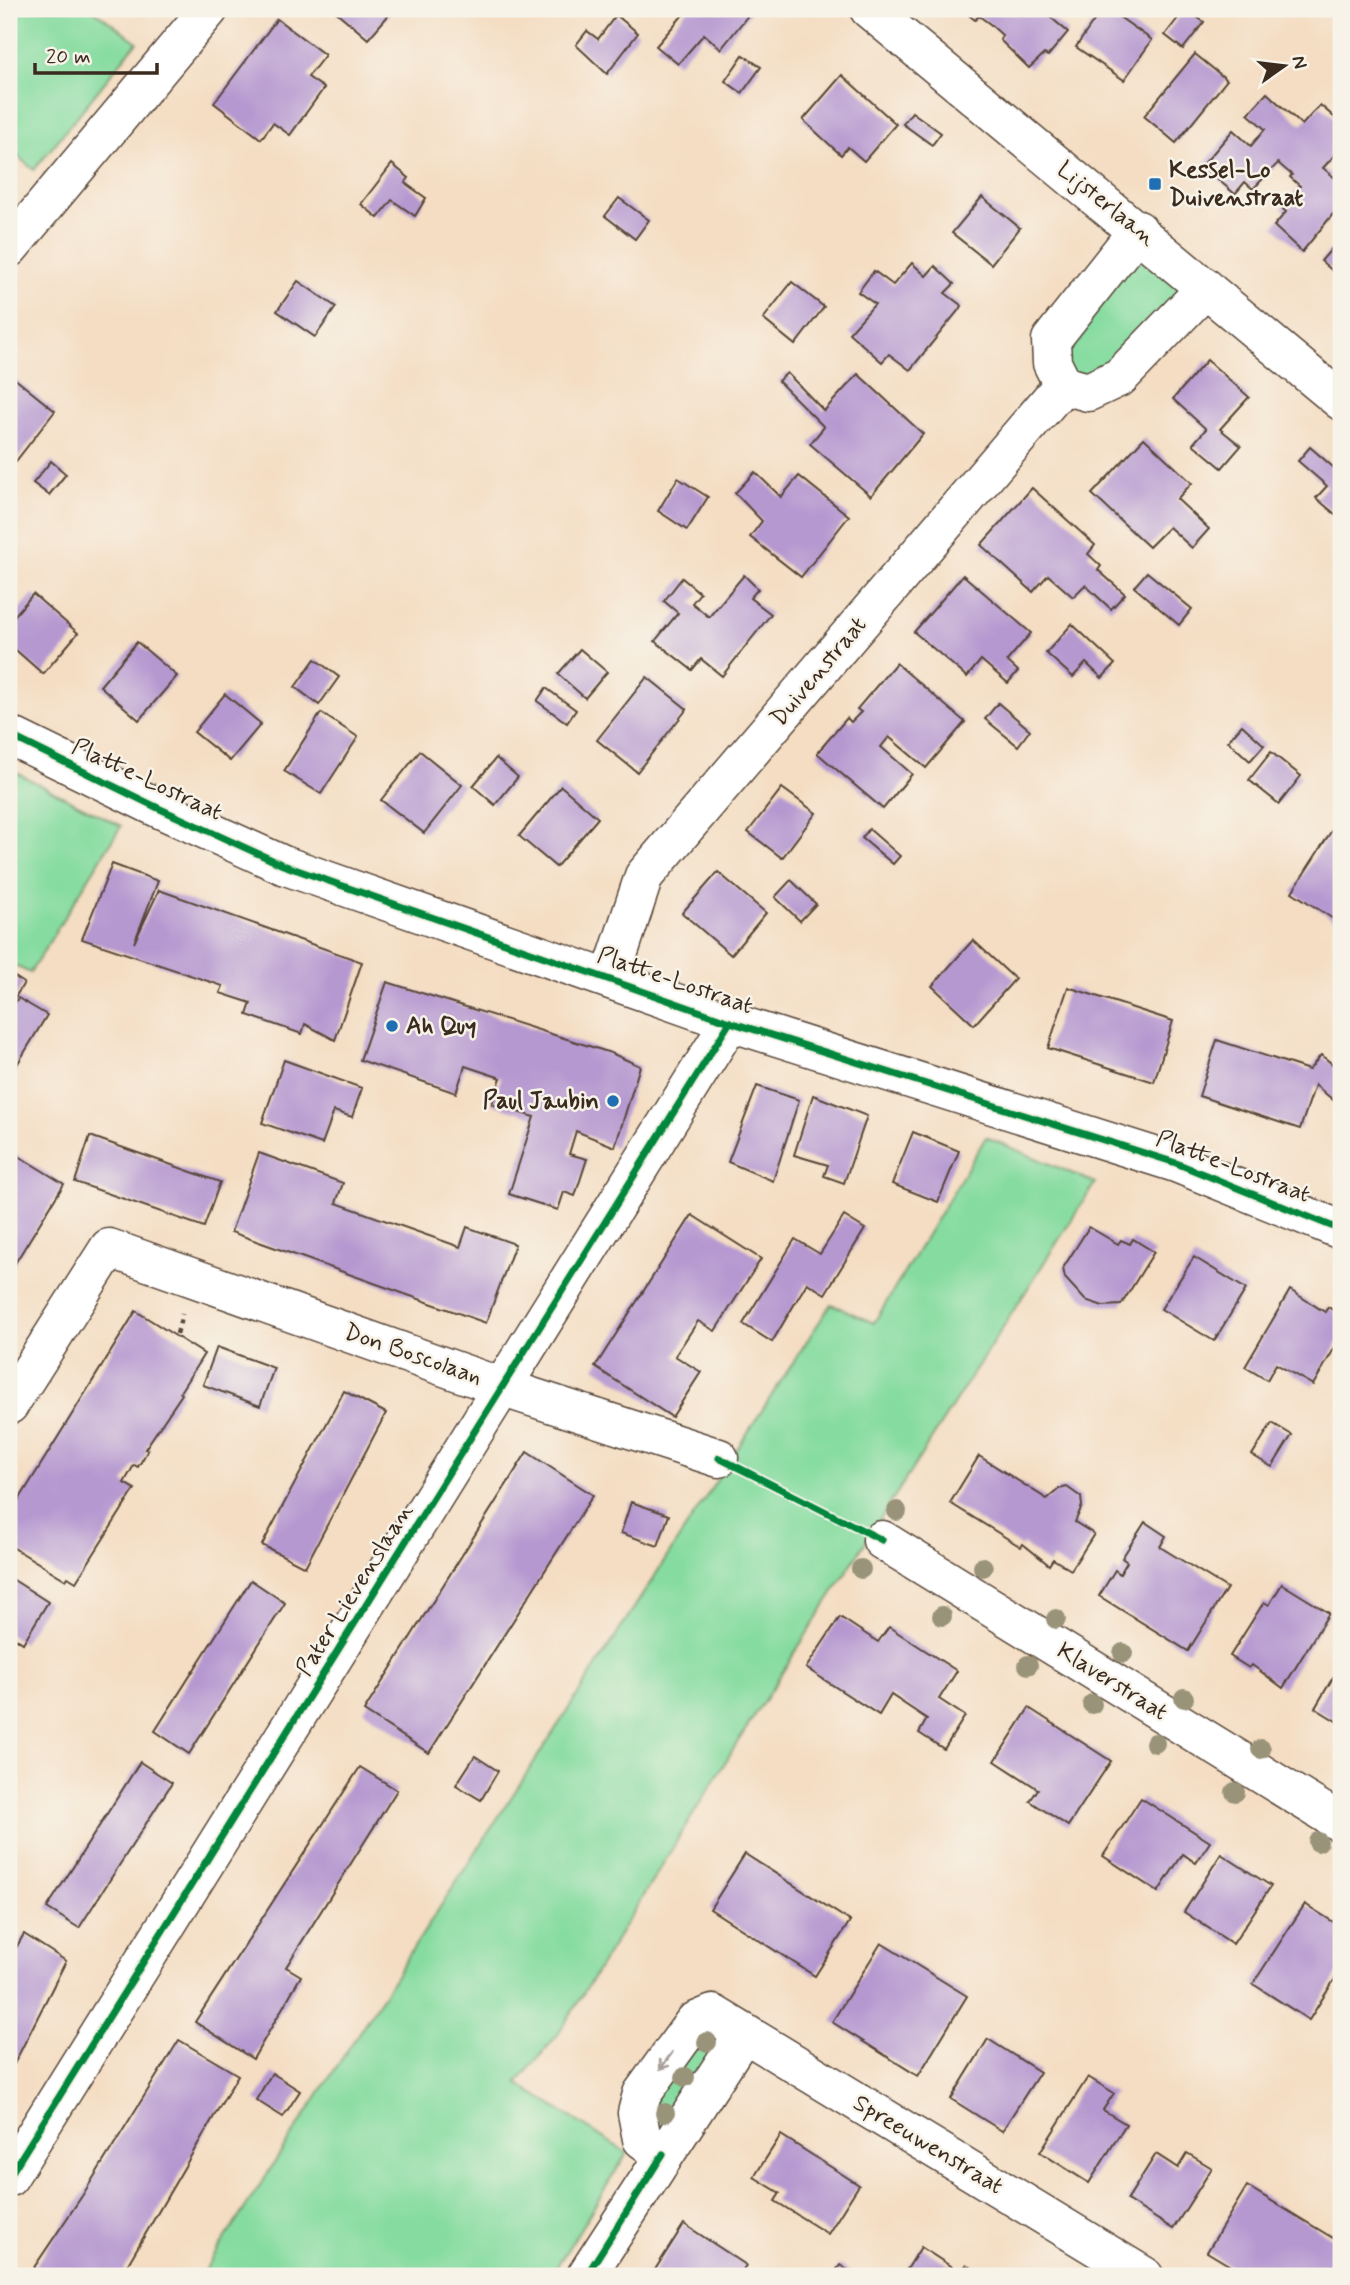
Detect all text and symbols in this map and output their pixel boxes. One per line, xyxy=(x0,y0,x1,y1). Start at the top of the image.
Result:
scale bar xyxy=(35,32,158,76)
north arrow xyxy=(1248,32,1318,102)
text: 20 m xyxy=(46,43,91,71)
text: N xyxy=(1285,53,1313,71)
street label: Lijsterlaan xyxy=(1050,155,1162,254)
place label: Kessel-Lo Duivenstraat xyxy=(1169,155,1303,214)
marker: Kessel-Lo Duivenstraat xyxy=(1147,176,1163,192)
street label: Duivenstraat xyxy=(764,611,874,733)
street label: Platte-Lostraat xyxy=(67,732,227,828)
street label: Platte-Lostraat xyxy=(593,940,757,1022)
place label: Ah Quy xyxy=(406,1011,476,1042)
marker: Ah Quy xyxy=(384,1018,400,1034)
place label: Paul Jaubin xyxy=(483,1086,599,1117)
marker: Paul Jaubin xyxy=(605,1093,621,1109)
street label: Platte-Lostraat xyxy=(1152,1123,1314,1211)
street label: Don Boscolaan xyxy=(340,1317,486,1393)
street label: Pater Lievenslaan xyxy=(289,1498,421,1682)
street label: Klaverstraat xyxy=(1051,1636,1173,1728)
one-way arrow xyxy=(659,2051,673,2070)
street label: Spreeuwenstraat xyxy=(847,2088,1009,2202)

